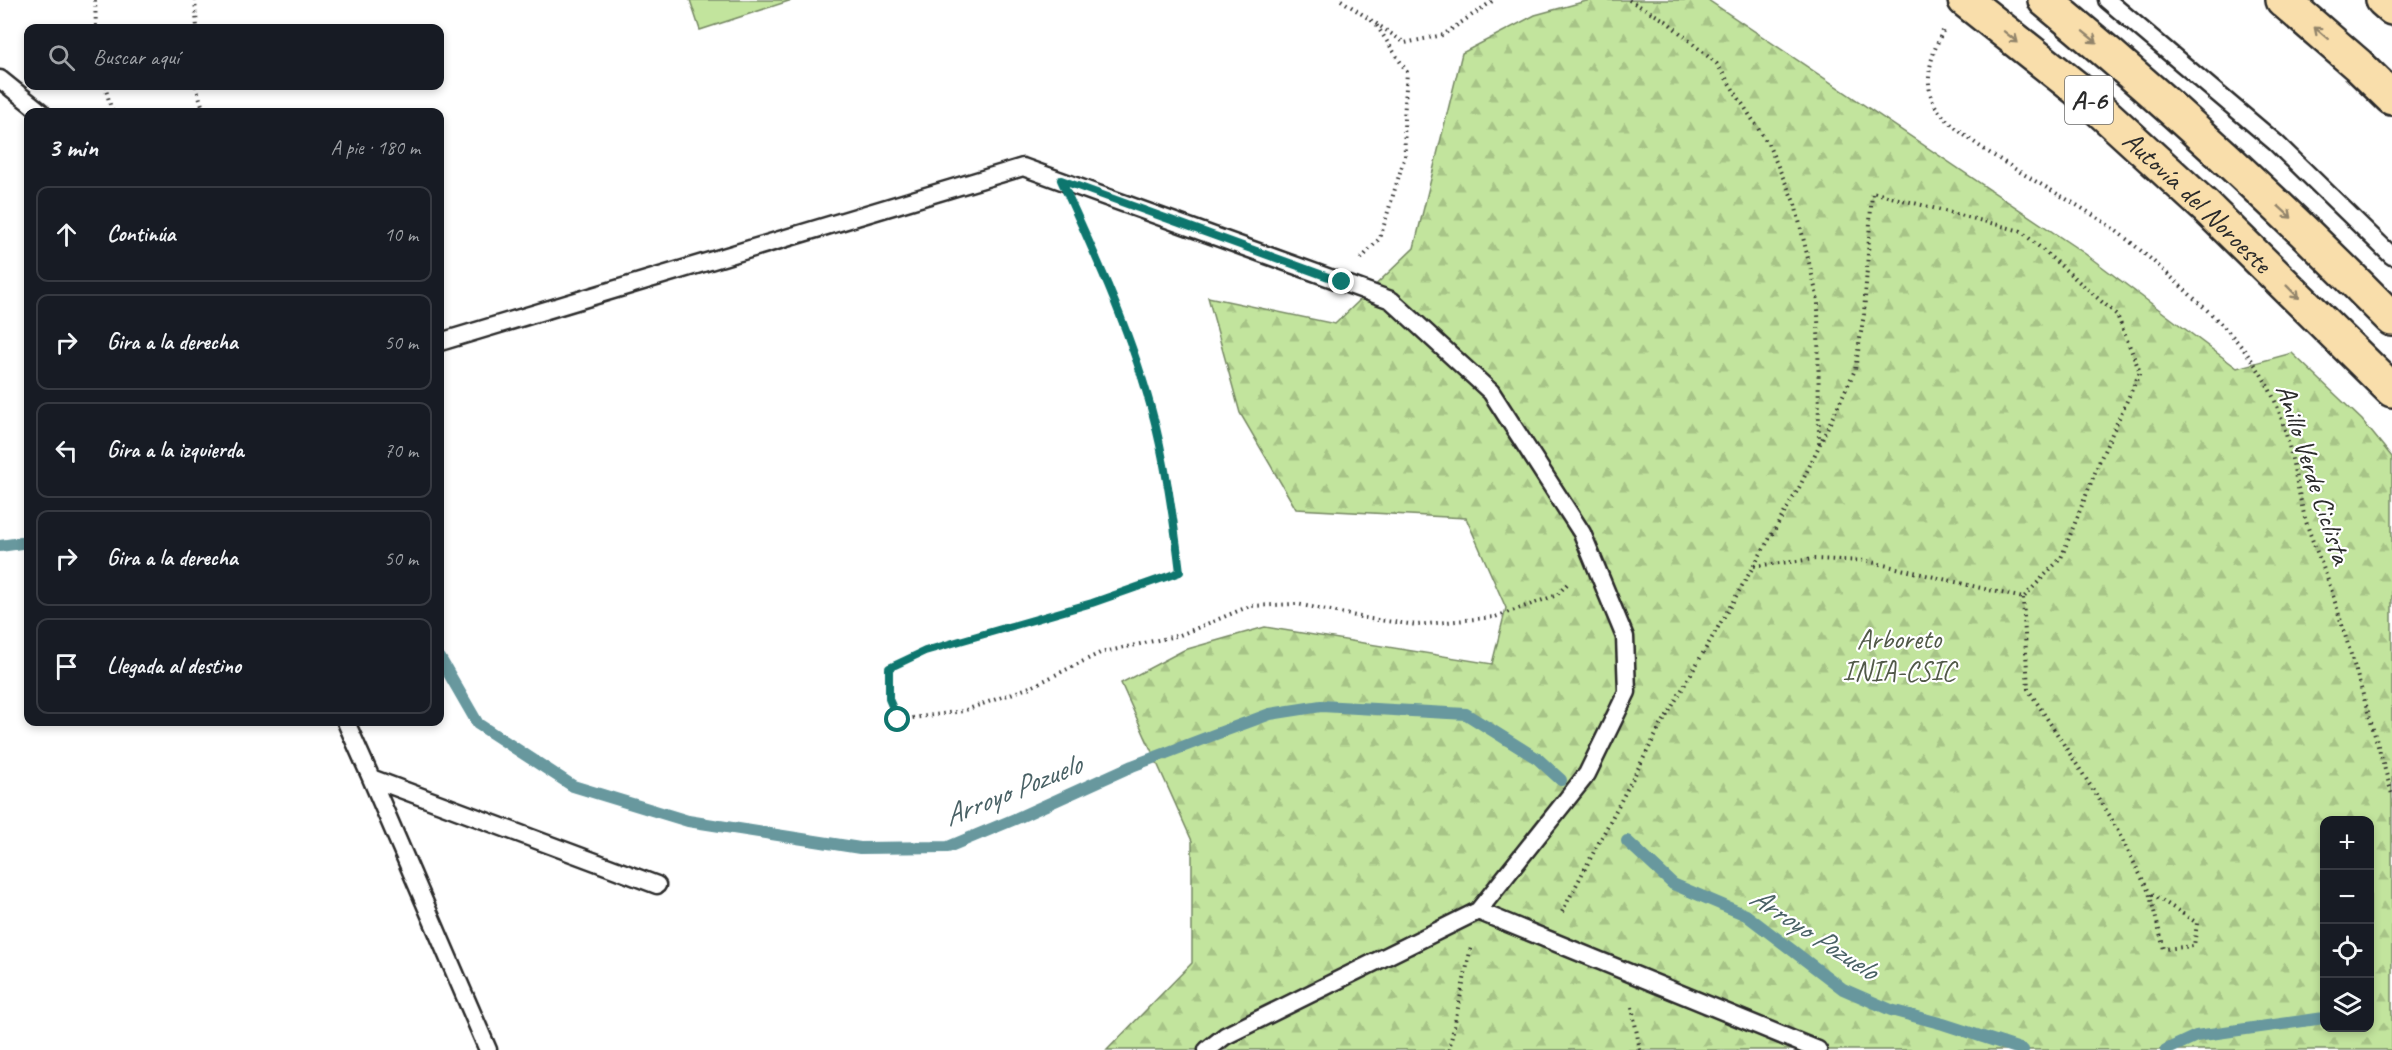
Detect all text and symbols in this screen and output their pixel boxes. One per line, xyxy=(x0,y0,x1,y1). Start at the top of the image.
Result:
search box xyxy=(24,24,444,90)
one-way arrow xyxy=(2313,26,2329,39)
one-way arrow xyxy=(2003,30,2019,43)
one-way arrow xyxy=(2082,30,2097,44)
icon: search xyxy=(45,41,78,74)
text: Buscar aquí xyxy=(93,43,179,71)
road number: A-6 xyxy=(2065,76,2113,124)
street label: Autovía del Noroeste xyxy=(2116,123,2281,281)
text: 3 min xyxy=(48,131,98,164)
text: A pie · 180 m xyxy=(331,135,420,160)
one-way arrow xyxy=(2277,205,2292,219)
icon: ahead xyxy=(50,218,83,251)
text: Continúa xyxy=(107,220,175,248)
text: 10 m xyxy=(384,222,418,247)
route end xyxy=(1328,268,1354,294)
one-way arrow xyxy=(2285,285,2300,300)
icon: right xyxy=(50,326,83,359)
text: Gira a la derecha xyxy=(107,328,238,356)
text: 50 m xyxy=(384,330,418,355)
street label: Anillo Verde Ciclista xyxy=(2268,380,2360,570)
icon: left xyxy=(50,434,83,467)
text: Gira a la izquierda xyxy=(107,436,244,464)
text: 70 m xyxy=(384,438,418,463)
icon: right xyxy=(50,542,83,575)
text: Gira a la derecha xyxy=(107,544,238,572)
text: 50 m xyxy=(384,546,418,571)
park label: Arboreto INIA-CSIC xyxy=(1842,621,1959,688)
icon: arrive xyxy=(50,650,83,683)
text: Llegada al destino xyxy=(107,652,241,680)
route start xyxy=(884,706,910,732)
water label: Arroyo Pozuelo xyxy=(938,744,1089,835)
map controls xyxy=(2320,816,2374,1032)
button: + xyxy=(2320,816,2374,870)
button: − xyxy=(2320,870,2374,924)
water label: Arroyo Pozuelo xyxy=(1743,878,1888,990)
button: locate xyxy=(2320,924,2374,978)
button: layers xyxy=(2320,978,2374,1032)

